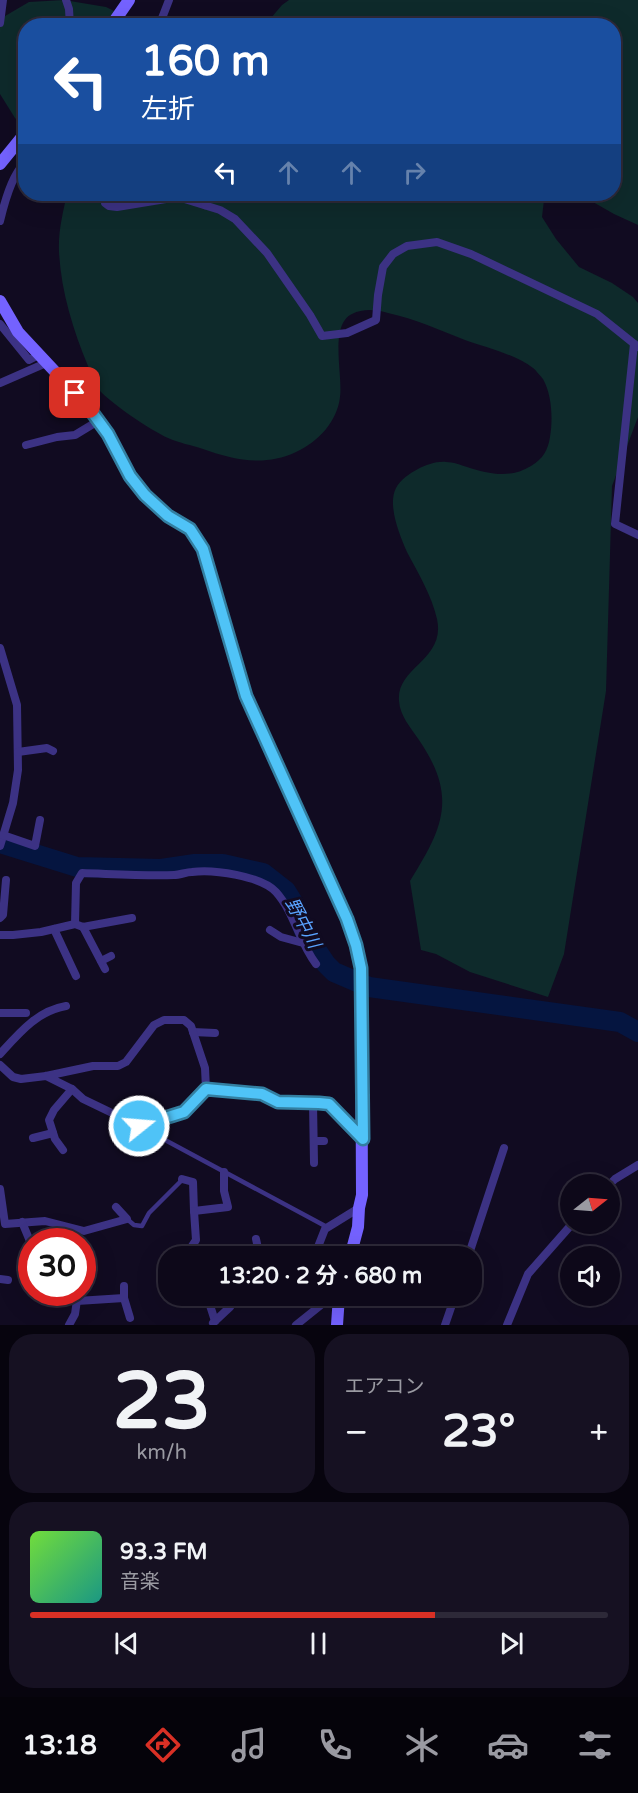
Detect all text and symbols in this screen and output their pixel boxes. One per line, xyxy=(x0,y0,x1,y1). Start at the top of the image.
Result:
text: 160 m xyxy=(141,36,270,87)
icon: left xyxy=(42,42,120,120)
text: 左折 xyxy=(141,93,195,126)
icon: left xyxy=(209,156,242,189)
icon: ahead xyxy=(272,156,305,189)
icon: ahead xyxy=(335,156,368,189)
icon: right xyxy=(398,156,431,189)
pin xyxy=(49,367,100,418)
icon: arrive xyxy=(58,376,91,409)
water label: 野中川 xyxy=(281,894,326,954)
position arrow xyxy=(107,1094,171,1158)
north arrow xyxy=(560,1174,620,1234)
map controls xyxy=(560,1174,620,1306)
speed limit sign: 30 xyxy=(18,1228,96,1306)
button: sound xyxy=(560,1246,620,1306)
text: 13:20 · 2 分 · 680 m xyxy=(218,1263,422,1289)
text: 23 xyxy=(113,1355,211,1449)
text: エアコン xyxy=(345,1375,425,1399)
text: 23° xyxy=(442,1405,515,1459)
text: − xyxy=(345,1413,368,1452)
text: + xyxy=(589,1413,608,1452)
text: km/h xyxy=(137,1441,187,1465)
text: 93.3 FM xyxy=(120,1539,208,1565)
text: 音楽 xyxy=(120,1570,160,1594)
icon: previous xyxy=(110,1627,143,1660)
icon: pause xyxy=(302,1627,335,1660)
icon: next xyxy=(495,1627,528,1660)
icon: directions xyxy=(142,1724,184,1766)
icon: music xyxy=(228,1724,270,1766)
icon: phone xyxy=(314,1724,356,1766)
icon: climate xyxy=(401,1724,443,1766)
icon: car xyxy=(487,1724,529,1766)
icon: filters xyxy=(574,1724,616,1766)
text: 13:18 xyxy=(22,1729,97,1762)

